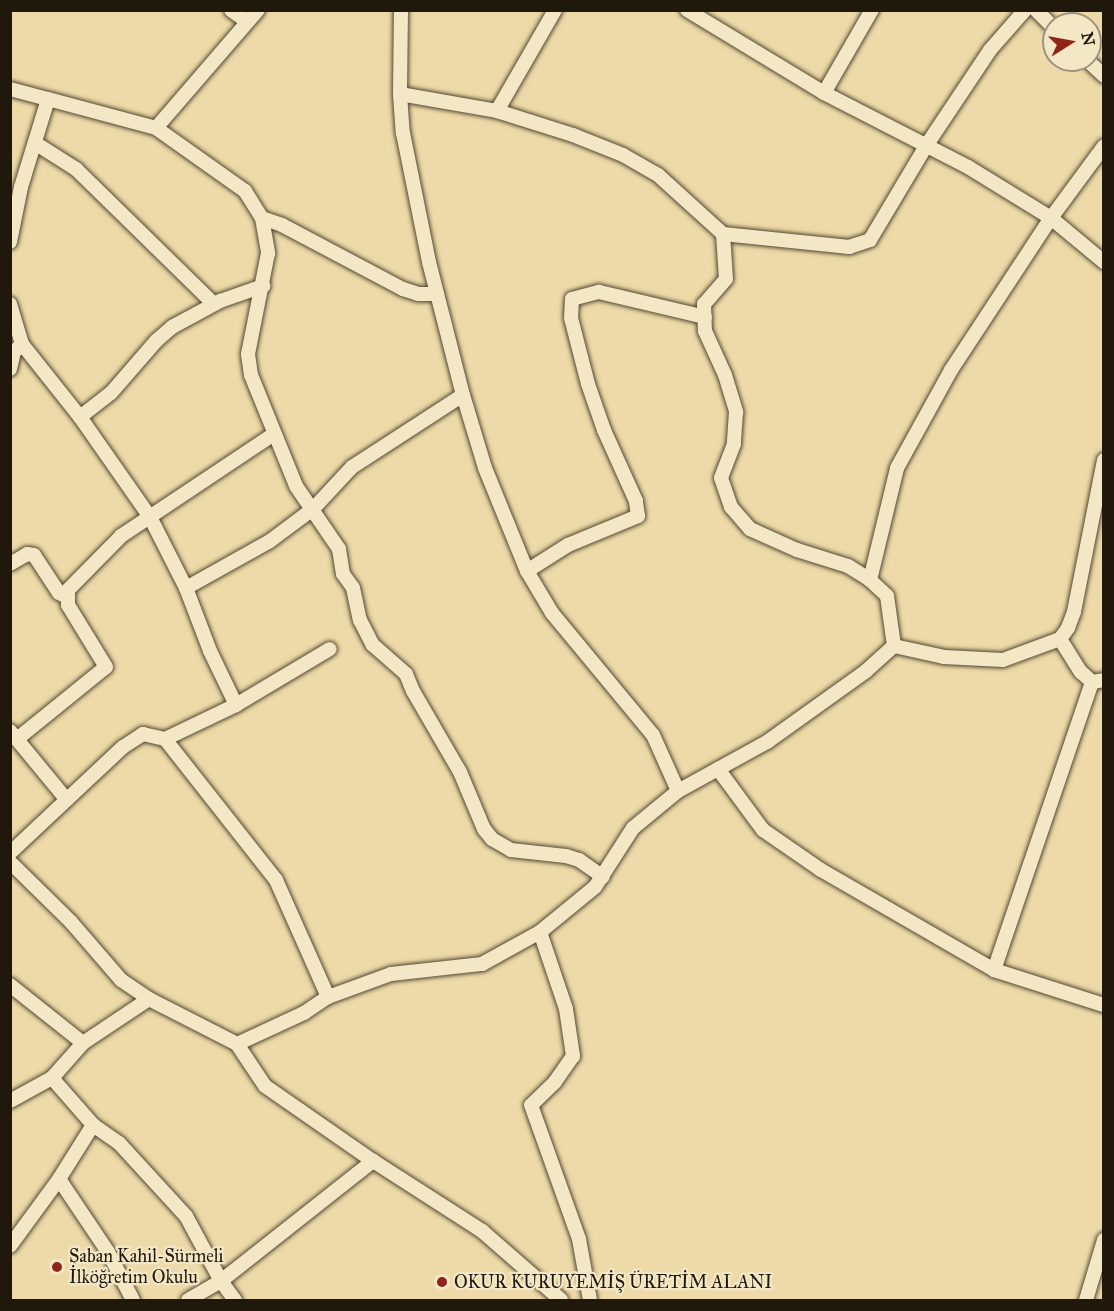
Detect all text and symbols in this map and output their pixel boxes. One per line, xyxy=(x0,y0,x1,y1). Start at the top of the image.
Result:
north arrow xyxy=(1042,12,1102,72)
text: N xyxy=(1078,30,1099,47)
place label: Şaban Kahil-Sürmeli İlköğretim Okulu xyxy=(69,1246,224,1288)
marker: Şaban Kahil-Sürmeli İlköğretim Okulu xyxy=(50,1260,64,1274)
place label: OKUR KURUYEMİŞ ÜRETİM ALANI xyxy=(454,1271,772,1293)
marker: OKUR KURUYEMİŞ ÜRETİM ALANI xyxy=(435,1275,449,1289)

